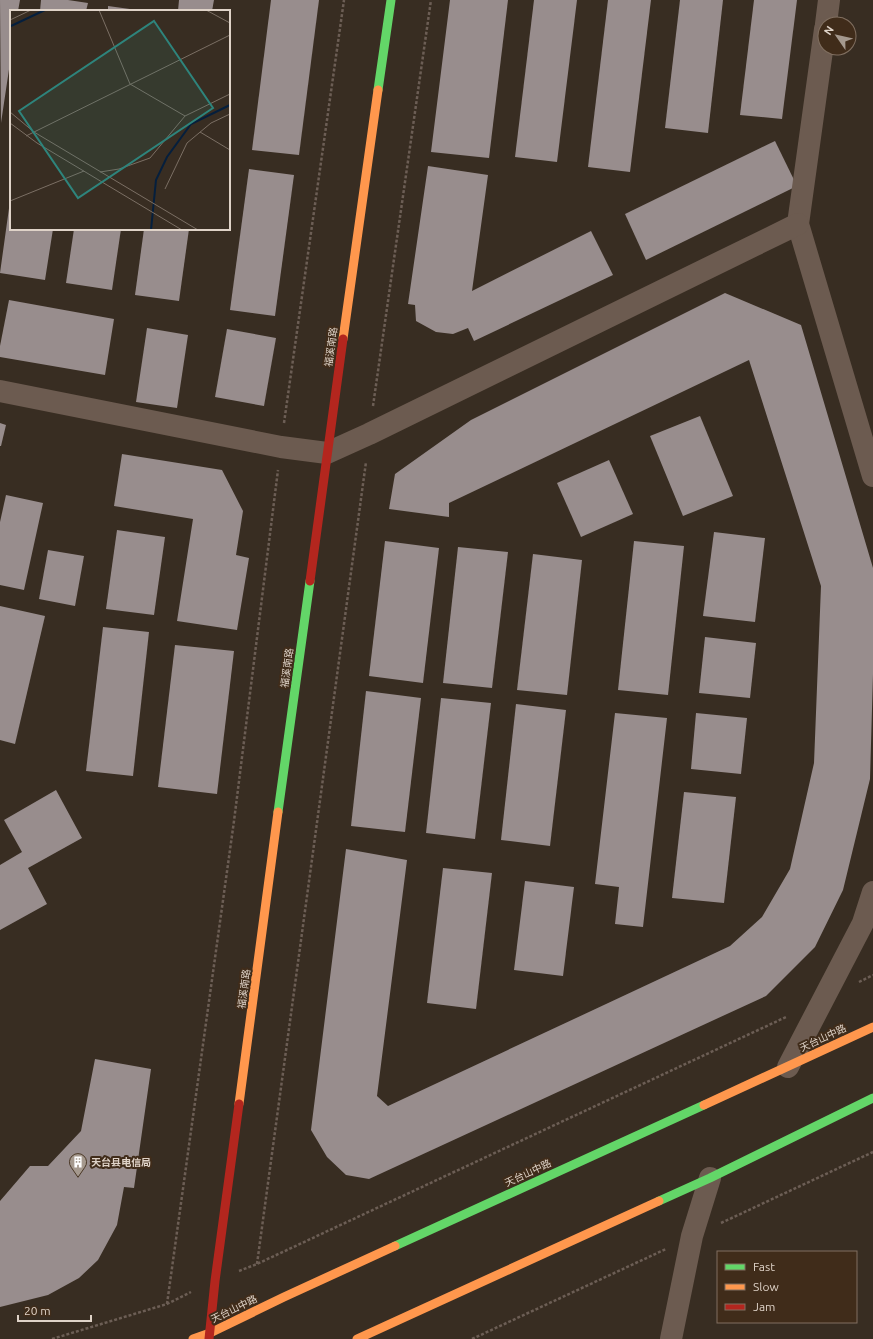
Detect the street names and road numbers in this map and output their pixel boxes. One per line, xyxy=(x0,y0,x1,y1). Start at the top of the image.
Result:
street label: 福溪南路 xyxy=(323,326,339,368)
street label: 福溪南路 xyxy=(279,647,295,689)
street label: 福溪南路 xyxy=(236,968,252,1010)
street label: 天台山中路 xyxy=(798,1022,848,1054)
street label: 天台山中路 xyxy=(503,1157,553,1189)
street label: 天台山中路 xyxy=(209,1293,259,1325)

